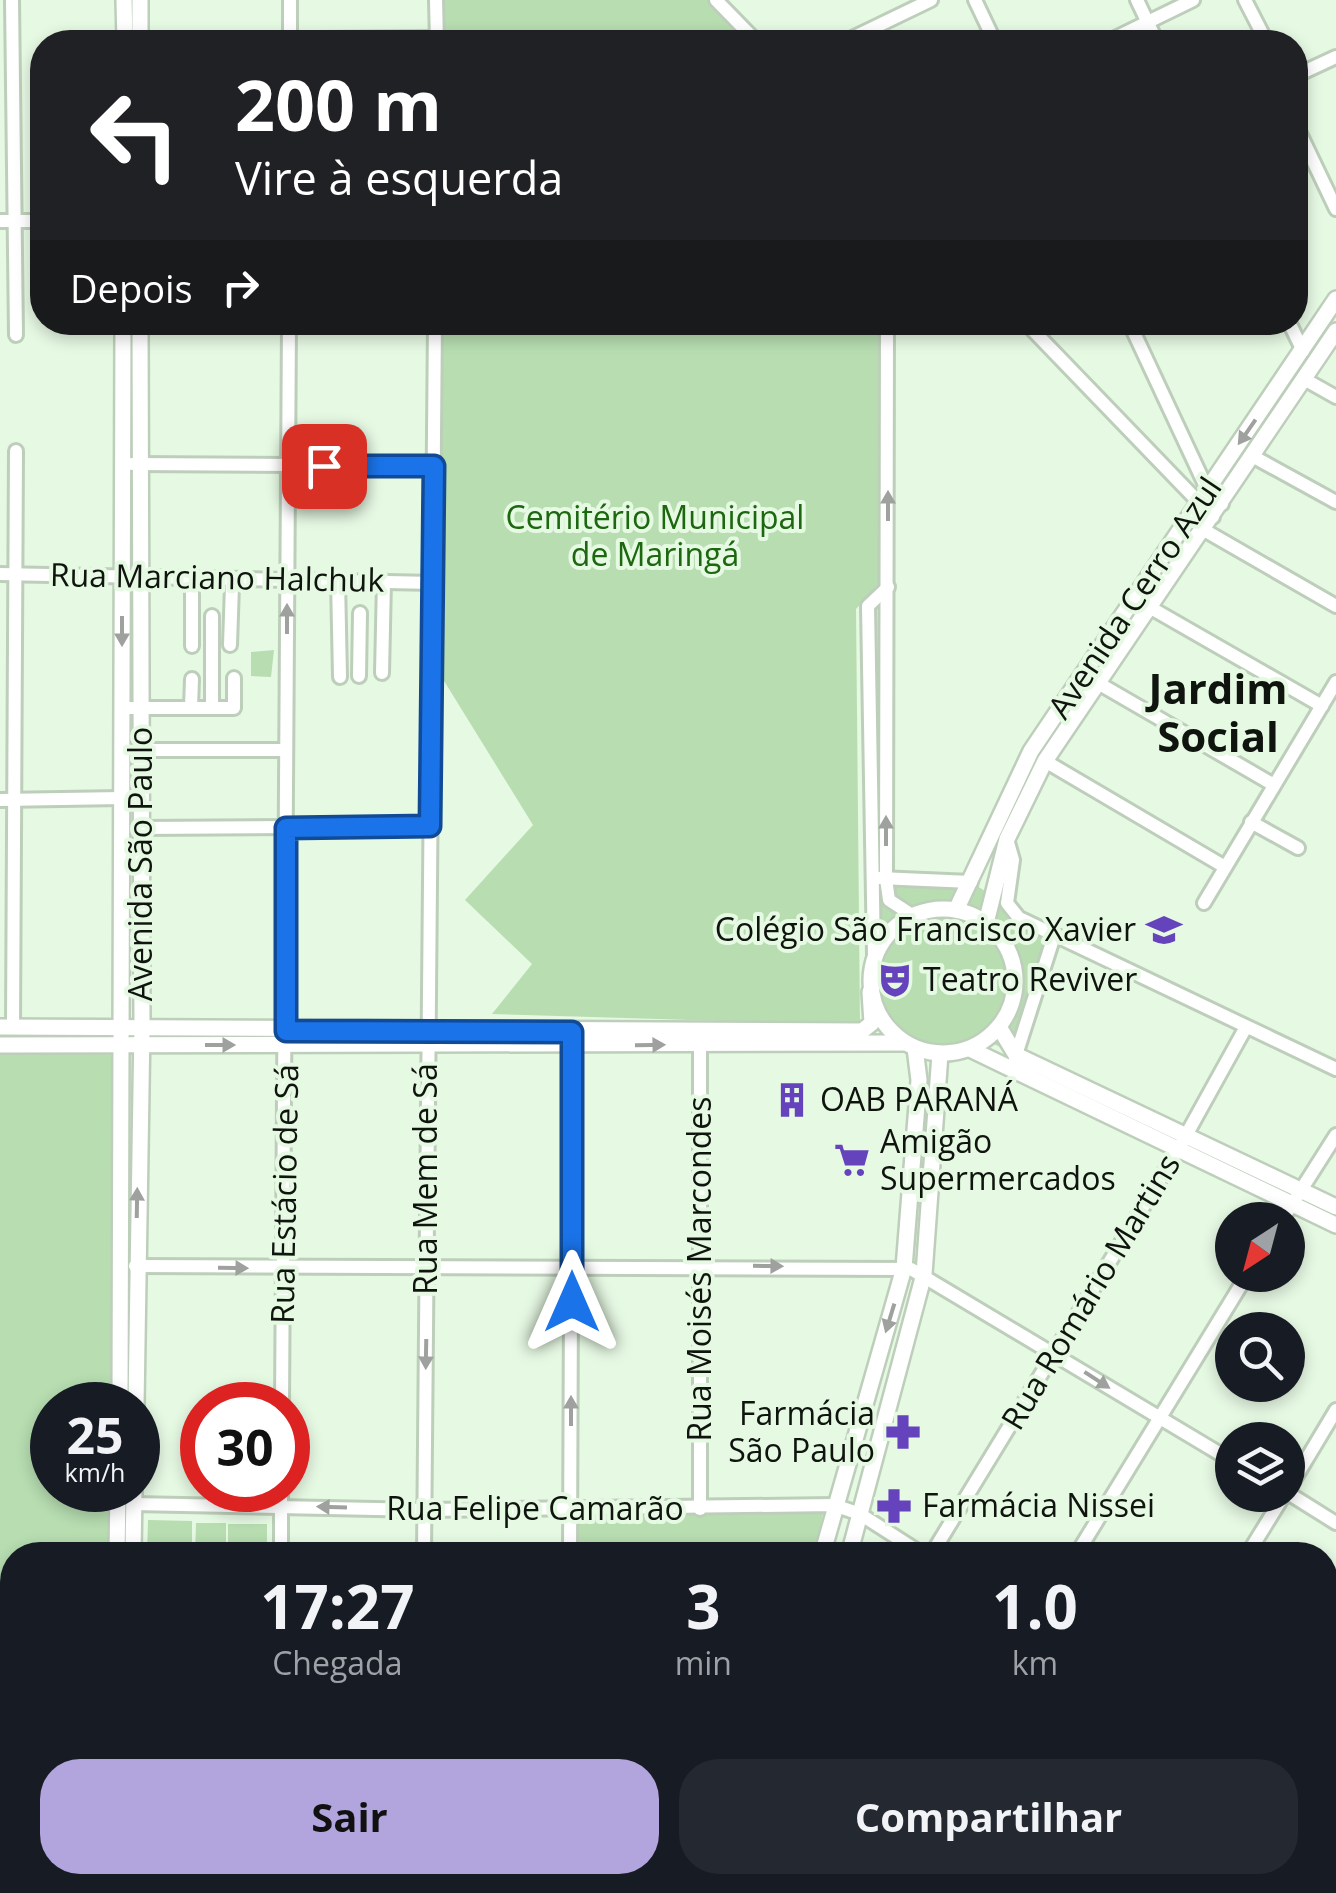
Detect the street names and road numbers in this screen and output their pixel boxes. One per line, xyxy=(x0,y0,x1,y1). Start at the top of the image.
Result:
street label: Avenida Cerro Azul xyxy=(1037,468,1231,726)
street label: Rua Marciano Halchuk xyxy=(50,552,385,601)
street label: Avenida São Paulo xyxy=(118,727,161,1001)
street label: Rua Mem de Sá xyxy=(403,1063,446,1295)
street label: Rua Estácio de Sá xyxy=(260,1064,307,1324)
street label: Rua Moisés Marcondes xyxy=(677,1097,720,1442)
street label: Rua Romário Martins xyxy=(990,1145,1189,1437)
street label: Rua Felipe Camarão xyxy=(386,1486,684,1529)

